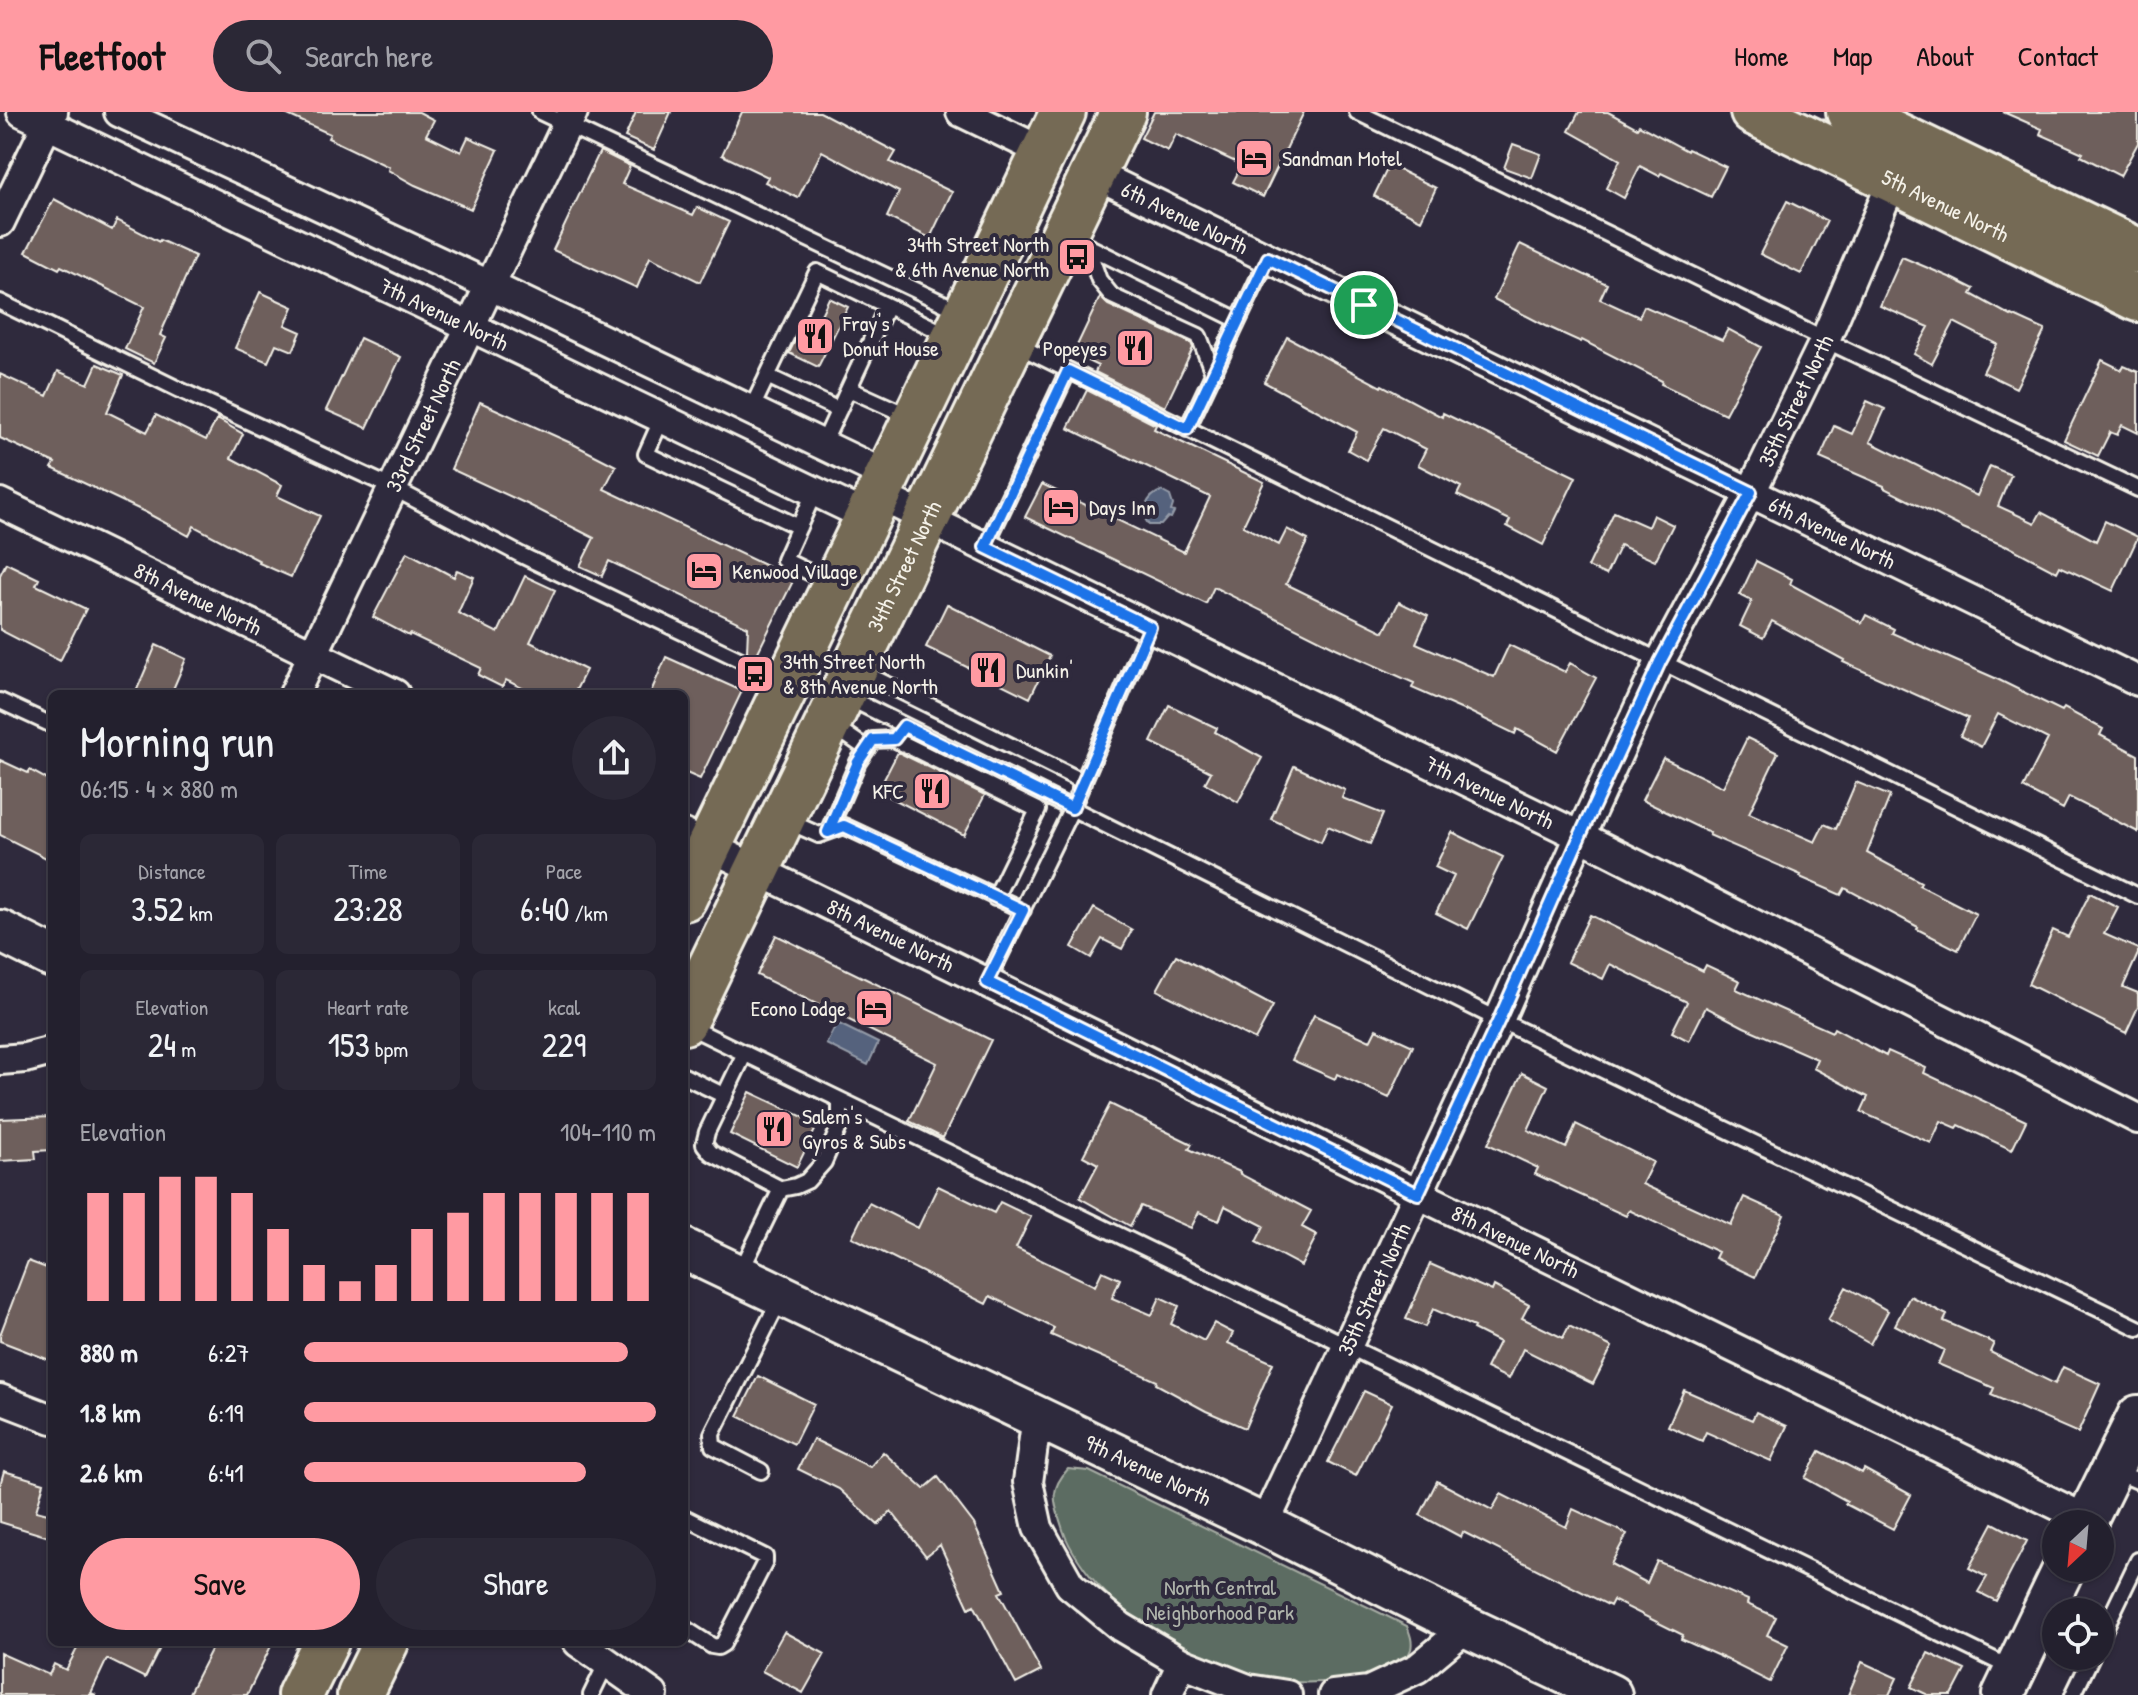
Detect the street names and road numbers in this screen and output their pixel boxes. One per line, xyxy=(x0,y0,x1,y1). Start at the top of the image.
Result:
street label: 5th Avenue North xyxy=(1877,162,2014,249)
street label: 6th Avenue North xyxy=(1116,174,1253,261)
street label: 7th Avenue North xyxy=(375,270,514,358)
street label: 35th Street North xyxy=(1751,330,1840,472)
street label: 33rd Street North xyxy=(378,354,467,497)
street label: 6th Avenue North xyxy=(1764,489,1901,576)
street label: 34th Street North xyxy=(859,496,948,637)
street label: 8th Avenue North xyxy=(129,555,267,642)
street label: 7th Avenue North xyxy=(1420,748,1559,836)
street label: 8th Avenue North xyxy=(822,891,959,979)
street label: 8th Avenue North xyxy=(1447,1198,1584,1285)
street label: 35th Street North xyxy=(1330,1218,1418,1361)
street label: 9th Avenue North xyxy=(1080,1427,1216,1513)

